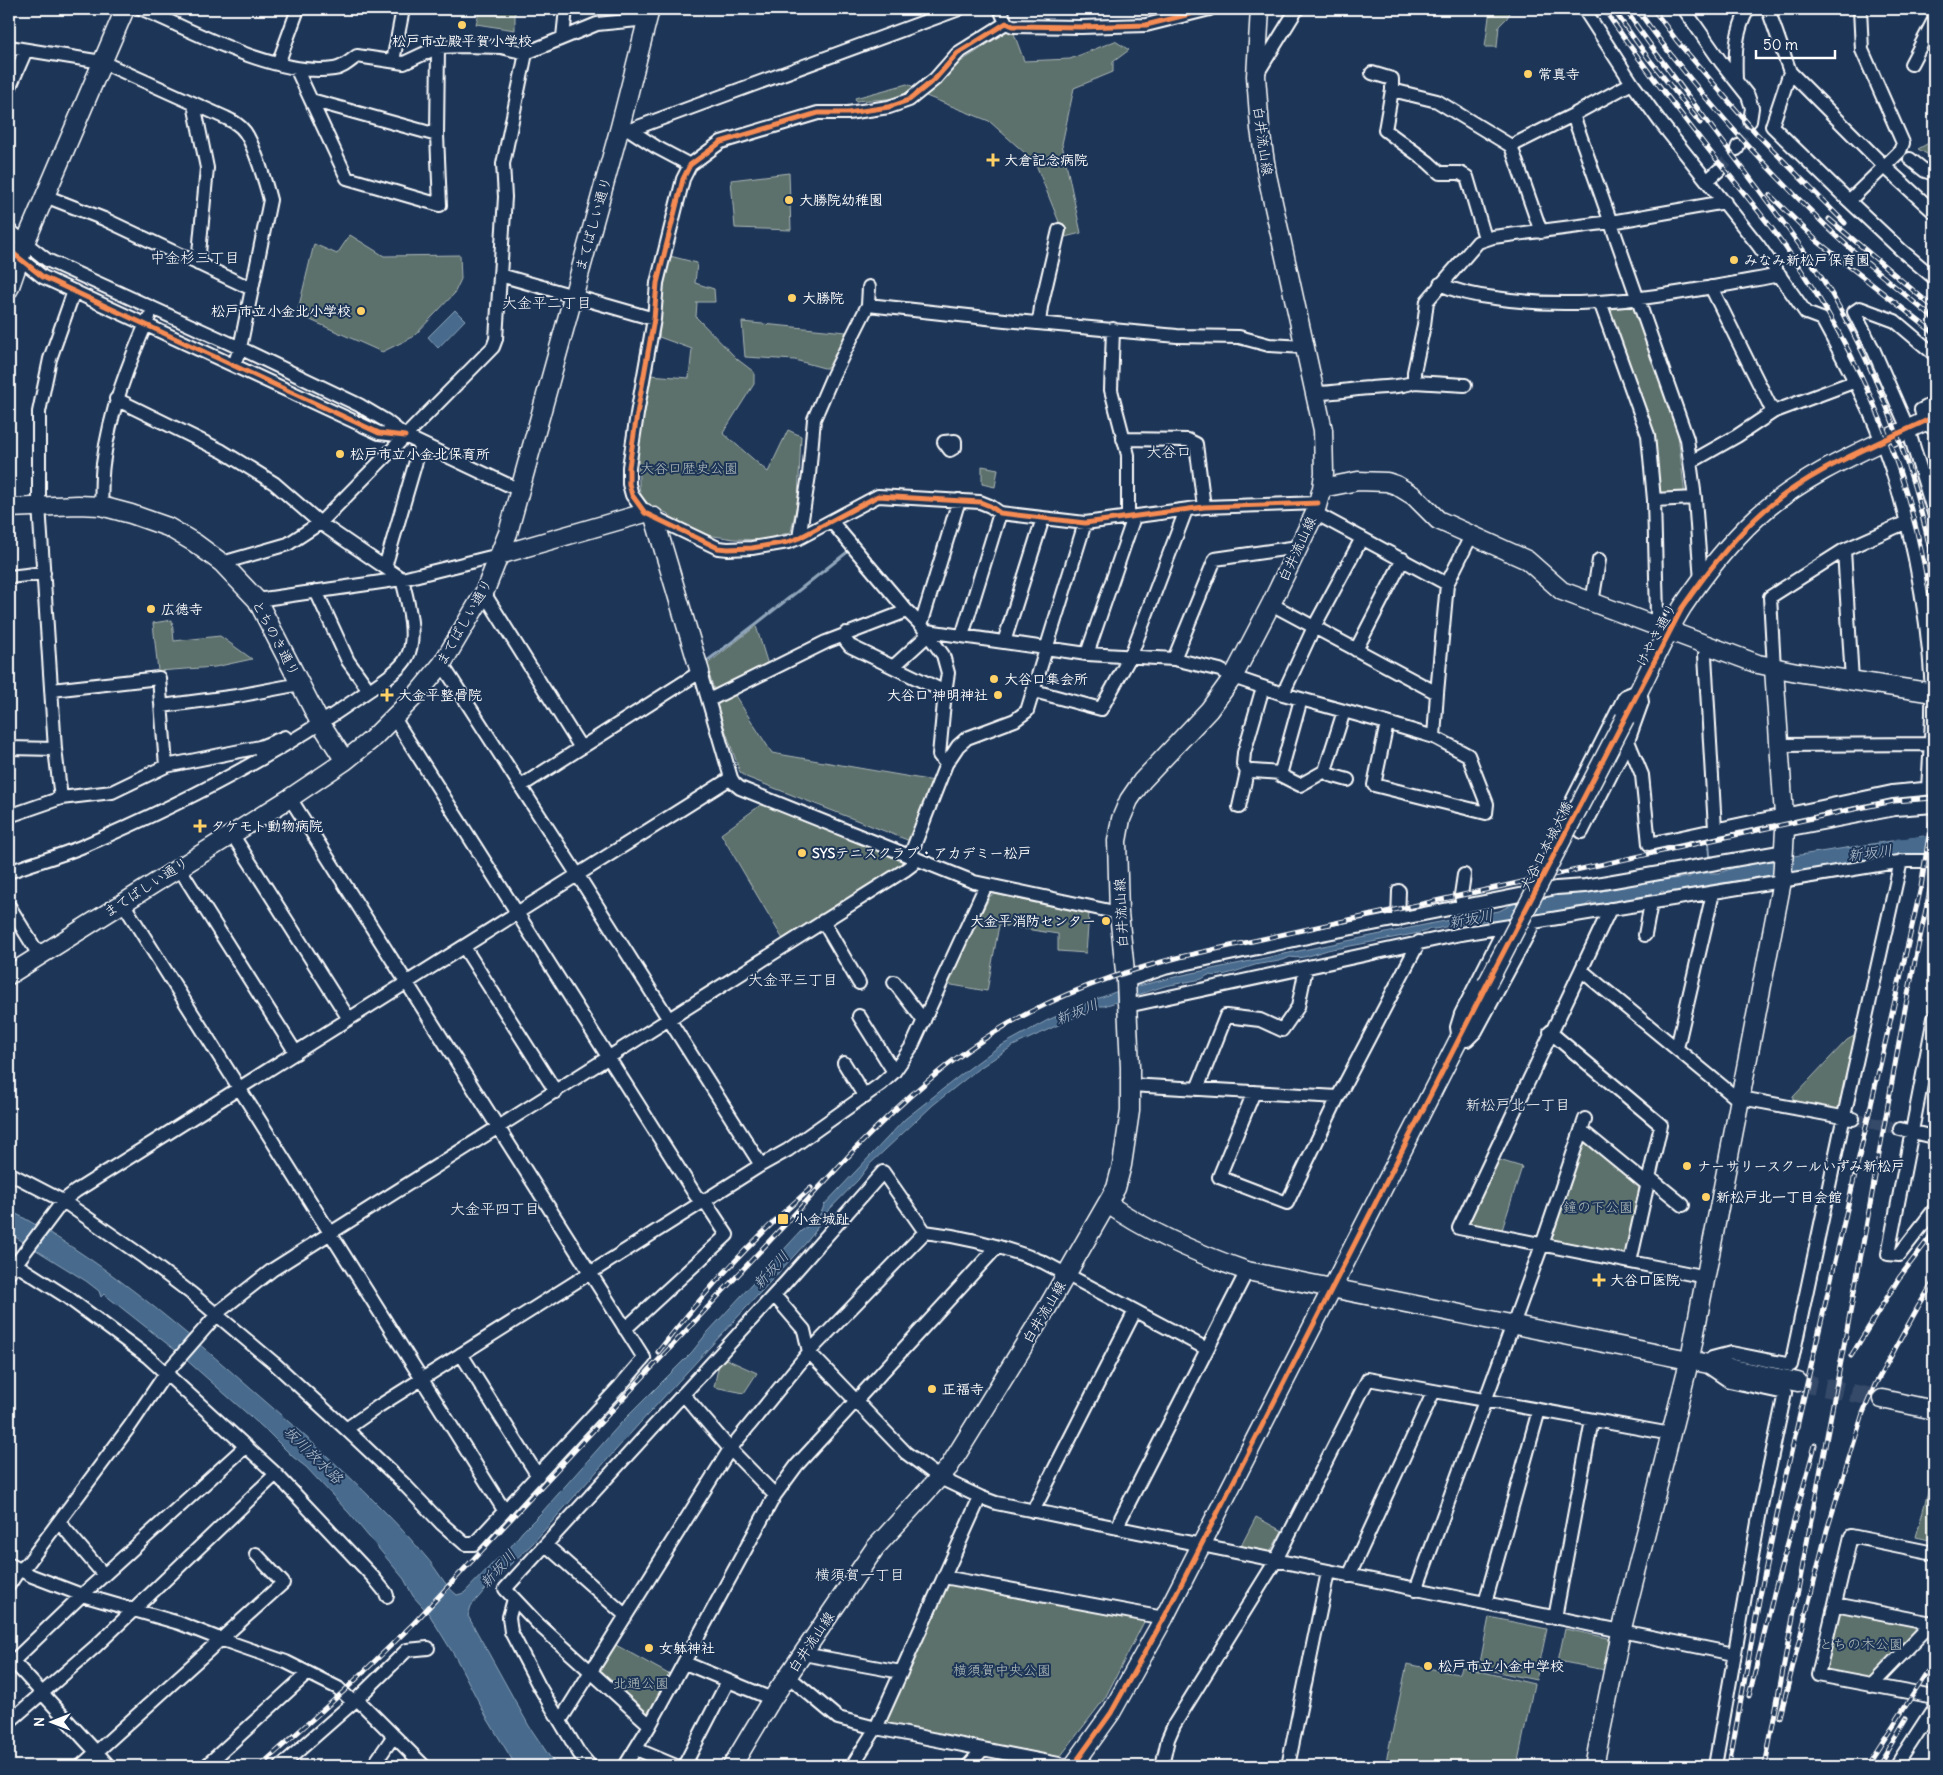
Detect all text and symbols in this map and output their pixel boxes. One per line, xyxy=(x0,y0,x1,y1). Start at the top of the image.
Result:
marker: 松戸市立殿平賀小学校 xyxy=(456,19,468,31)
scale bar xyxy=(1756,28,1834,60)
place label: 松戸市立殿平賀小学校 xyxy=(392,32,532,50)
text: 50 m xyxy=(1763,35,1798,54)
place label: 常真寺 xyxy=(1538,65,1580,83)
marker: 常真寺 xyxy=(1522,68,1534,80)
street label: 白井流山線 xyxy=(1249,105,1277,177)
place label: 大倉記念病院 xyxy=(1004,151,1088,169)
marker: 大倉記念病院 xyxy=(986,153,1000,167)
street label: まてばしい通り xyxy=(571,175,615,273)
place label: 大勝院幼稚園 xyxy=(799,191,883,209)
marker: 大勝院幼稚園 xyxy=(783,194,795,206)
district label: 中金杉三丁目 xyxy=(150,248,240,267)
place label: みなみ新松戸保育園 xyxy=(1744,251,1870,269)
marker: みなみ新松戸保育園 xyxy=(1728,254,1740,266)
place label: 大勝院 xyxy=(802,289,844,307)
marker: 大勝院 xyxy=(786,292,798,304)
district label: 大金平二丁目 xyxy=(502,293,592,312)
place label: 松戸市立小金北小学校 xyxy=(211,302,351,320)
marker: 松戸市立小金北小学校 xyxy=(355,305,367,317)
district label: 大谷口 xyxy=(1146,442,1192,461)
place label: 松戸市立小金北保育所 xyxy=(350,445,490,463)
marker: 松戸市立小金北保育所 xyxy=(334,448,346,460)
park label: 大谷口歴史公園 xyxy=(640,459,738,477)
street label: 白井流山線 xyxy=(1274,513,1320,585)
street label: まてばしい通り xyxy=(432,575,496,669)
street label: とちのき通り xyxy=(248,597,304,679)
place label: 広徳寺 xyxy=(161,600,203,618)
street label: けやき通り xyxy=(1632,600,1680,670)
marker: 広徳寺 xyxy=(145,603,157,615)
place label: 大谷口集会所 xyxy=(1004,670,1088,688)
marker: 大谷口集会所 xyxy=(988,673,1000,685)
place label: 大金平整骨院 xyxy=(398,686,482,704)
place label: 大谷口 神明神社 xyxy=(887,686,988,704)
marker: 大金平整骨院 xyxy=(380,688,394,702)
marker: 大谷口 神明神社 xyxy=(992,689,1004,701)
street label: 大谷口本城大橋 xyxy=(1516,798,1576,894)
place label: タケモト動物病院 xyxy=(211,817,323,835)
marker: タケモト動物病院 xyxy=(193,819,207,833)
water label: 新坂川 xyxy=(1846,840,1893,865)
place label: SYSテニスクラブ・アカデミー松戸 xyxy=(812,844,1032,862)
marker: SYSテニスクラブ・アカデミー松戸 xyxy=(796,847,808,859)
street label: まてばしい通り xyxy=(100,853,192,921)
street label: 白井流山線 xyxy=(1110,878,1132,948)
water label: 新坂川 xyxy=(1447,905,1495,932)
place label: 大金平消防センター xyxy=(970,912,1096,930)
marker: 大金平消防センター xyxy=(1100,915,1112,927)
district label: 大金平三丁目 xyxy=(748,970,838,989)
water label: 新坂川 xyxy=(1052,994,1101,1029)
district label: 新松戸北一丁目 xyxy=(1465,1095,1571,1114)
place label: ナーサリースクールいずみ新松戸 xyxy=(1697,1157,1905,1175)
marker: ナーサリースクールいずみ新松戸 xyxy=(1681,1160,1693,1172)
place label: 新松戸北一丁目会館 xyxy=(1716,1188,1842,1206)
marker: 新松戸北一丁目会館 xyxy=(1700,1191,1712,1203)
park label: 鐘の下公園 xyxy=(1563,1198,1633,1216)
district label: 大金平四丁目 xyxy=(450,1199,540,1218)
place label: 小金城趾 xyxy=(794,1210,850,1228)
marker: 小金城趾 xyxy=(776,1212,790,1226)
water label: 新坂川 xyxy=(749,1247,793,1293)
place label: 大谷口医院 xyxy=(1610,1271,1680,1289)
marker: 大谷口医院 xyxy=(1592,1273,1606,1287)
street label: 白井流山線 xyxy=(1018,1277,1070,1347)
place label: 正福寺 xyxy=(942,1380,984,1398)
marker: 正福寺 xyxy=(926,1383,938,1395)
water label: 坂川放水路 xyxy=(280,1422,348,1488)
water label: 新坂川 xyxy=(476,1546,520,1592)
district label: 横須賀一丁目 xyxy=(815,1565,905,1584)
street label: 白井流山線 xyxy=(784,1608,838,1676)
park label: とちの木公園 xyxy=(1819,1635,1903,1653)
place label: 女躰神社 xyxy=(659,1639,715,1657)
marker: 女躰神社 xyxy=(643,1642,655,1654)
place label: 松戸市立小金中学校 xyxy=(1438,1657,1564,1675)
marker: 松戸市立小金中学校 xyxy=(1422,1660,1434,1672)
park label: 横須賀中央公園 xyxy=(953,1661,1051,1679)
park label: 北通公園 xyxy=(613,1674,669,1692)
north arrow xyxy=(28,1698,78,1748)
text: N xyxy=(30,1717,48,1727)

